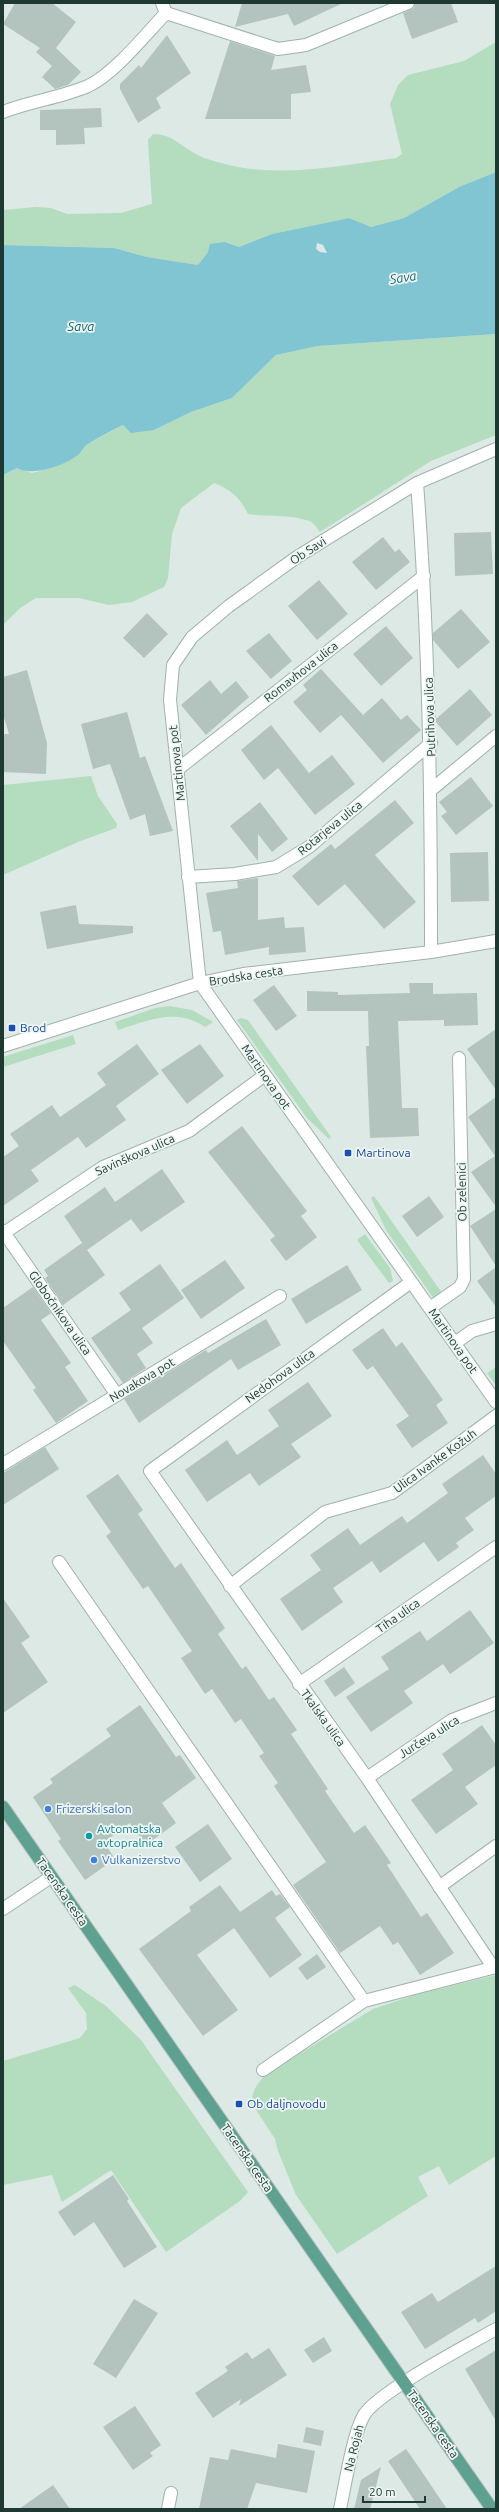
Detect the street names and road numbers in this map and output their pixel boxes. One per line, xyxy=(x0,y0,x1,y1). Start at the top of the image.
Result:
street label: Ob Savi xyxy=(287,534,328,567)
street label: Romavhova ulica xyxy=(261,639,340,704)
street label: Putrihova ulica xyxy=(422,677,437,757)
street label: Martinova pot xyxy=(166,724,187,802)
street label: Rotarjeva ulica xyxy=(295,798,364,857)
street label: Brodska cesta xyxy=(208,963,284,988)
street label: Martinova pot xyxy=(239,1042,294,1112)
street label: Savinškova ulica xyxy=(93,1131,176,1178)
street label: Ob zelenici xyxy=(454,1162,469,1222)
street label: Globočnikova ulica xyxy=(26,1268,94,1357)
street label: Martinova pot xyxy=(426,1306,481,1376)
street label: Nedohova ulica xyxy=(243,1346,317,1405)
street label: Novakova pot xyxy=(107,1355,177,1404)
street label: Ulica Ivanke Kožuh xyxy=(391,1426,479,1495)
street label: Tiha ulica xyxy=(373,1596,422,1635)
street label: Tkalska ulica xyxy=(299,1687,348,1749)
street label: Jurčeva ulica xyxy=(396,1713,461,1760)
street label: Tacenska cesta xyxy=(34,1855,91,1928)
street label: Tacenska cesta xyxy=(219,2121,276,2194)
street label: Tacenska cesta xyxy=(405,2387,462,2460)
street label: Na Rojah xyxy=(341,2423,366,2473)

